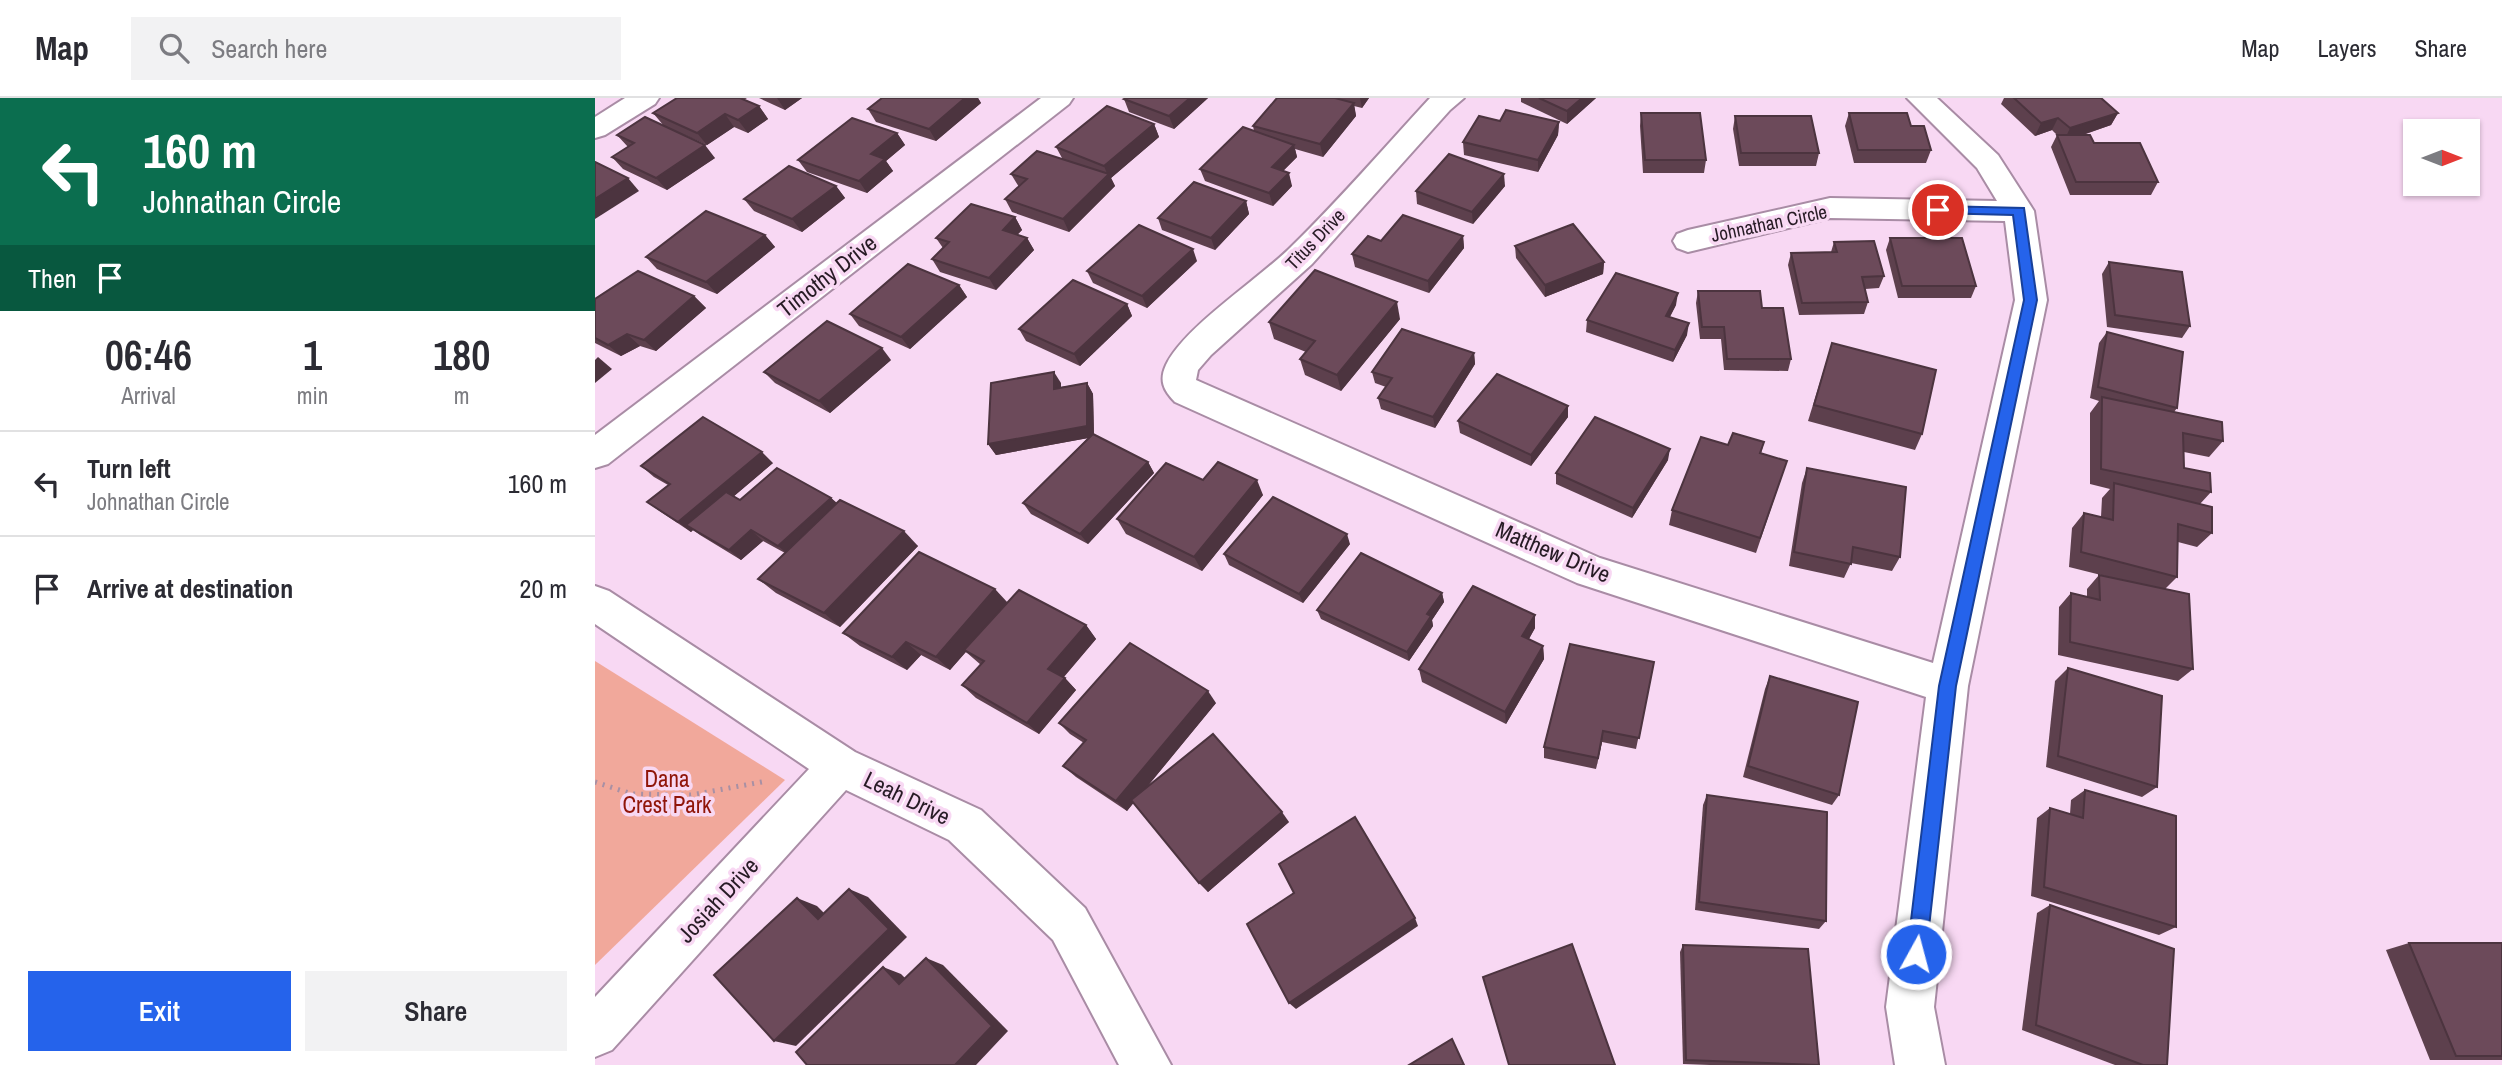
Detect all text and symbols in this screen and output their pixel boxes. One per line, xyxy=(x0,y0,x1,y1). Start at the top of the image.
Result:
search box xyxy=(131,17,621,80)
text: Map xyxy=(35,26,89,70)
icon: search xyxy=(155,29,193,67)
text: Search here xyxy=(211,31,327,66)
text: Map xyxy=(2241,32,2279,64)
text: Layers xyxy=(2317,32,2376,64)
text: Share xyxy=(2414,32,2467,64)
text: 160 m xyxy=(143,117,257,183)
north arrow xyxy=(2403,119,2480,196)
map controls xyxy=(2403,119,2480,196)
icon: left xyxy=(28,126,119,217)
text: Johnathan Circle xyxy=(143,180,341,223)
pin xyxy=(1908,180,1968,240)
icon: arrive xyxy=(1919,191,1957,229)
street label: Johnathan Circle xyxy=(1709,198,1829,248)
street label: Titus Drive xyxy=(1279,203,1351,275)
street label: Timothy Drive xyxy=(771,227,883,324)
icon: arrive xyxy=(91,259,129,297)
text: Then xyxy=(28,261,77,296)
text: 06:46 xyxy=(105,327,192,383)
text: 1 xyxy=(303,327,322,383)
text: 180 xyxy=(433,327,490,383)
text: Arrival xyxy=(121,380,176,411)
text: min xyxy=(297,380,328,411)
text: m xyxy=(454,380,469,411)
text: Turn left xyxy=(87,451,171,486)
icon: left xyxy=(28,465,66,503)
text: 160 m xyxy=(508,466,567,501)
text: Johnathan Circle xyxy=(87,486,230,517)
street label: Matthew Drive xyxy=(1491,514,1615,590)
icon: arrive xyxy=(28,570,66,608)
text: Arrive at destination xyxy=(87,571,293,606)
text: 20 m xyxy=(520,571,567,606)
park label: Dana Crest Park xyxy=(622,763,712,820)
street label: Leah Drive xyxy=(859,763,955,832)
street label: Josiah Drive xyxy=(670,850,765,949)
position arrow xyxy=(1879,917,1953,991)
button: Exit xyxy=(28,971,291,1051)
button: Share xyxy=(305,971,567,1051)

